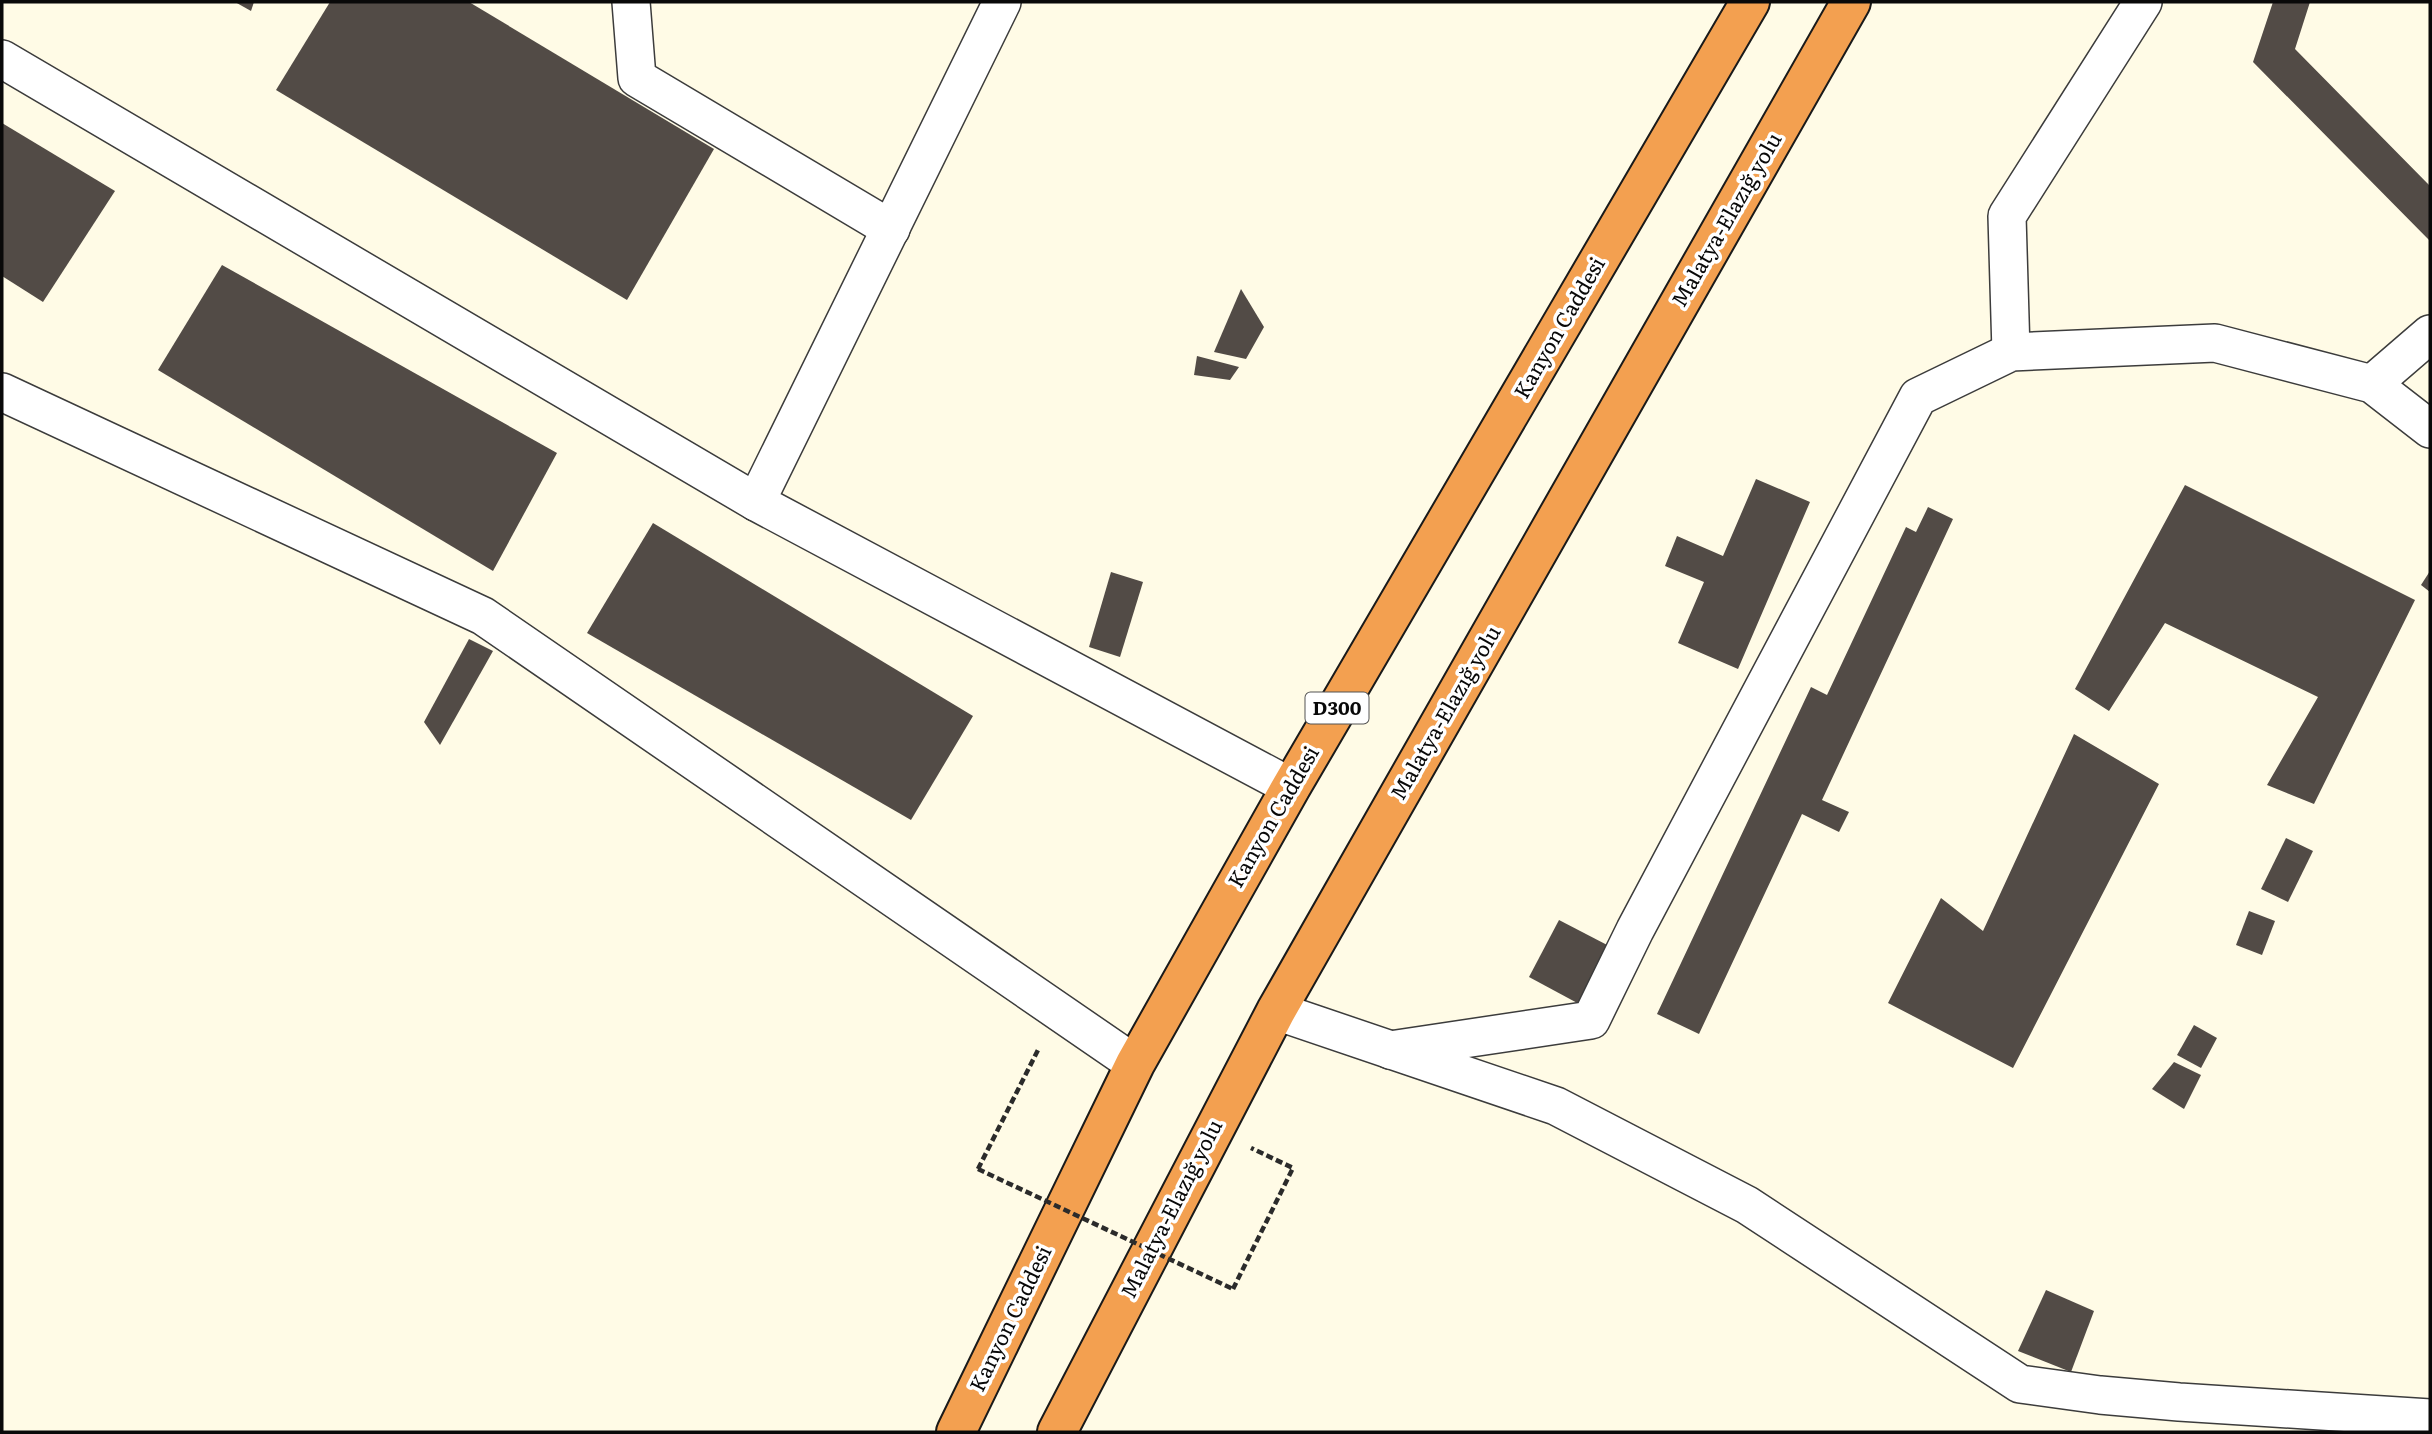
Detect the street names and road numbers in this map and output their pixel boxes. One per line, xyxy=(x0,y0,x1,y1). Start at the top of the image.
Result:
street label: Malatya-Elazığ yolu xyxy=(1662,126,1787,312)
street label: Kanyon Caddesi xyxy=(1505,250,1611,403)
street label: Malatya-Elazığ yolu xyxy=(1381,619,1506,805)
road number: D300 xyxy=(1306,692,1368,723)
street label: Kanyon Caddesi xyxy=(1219,739,1325,892)
street label: Malatya-Elazığ yolu xyxy=(1111,1113,1228,1303)
street label: Kanyon Caddesi xyxy=(960,1240,1058,1396)

